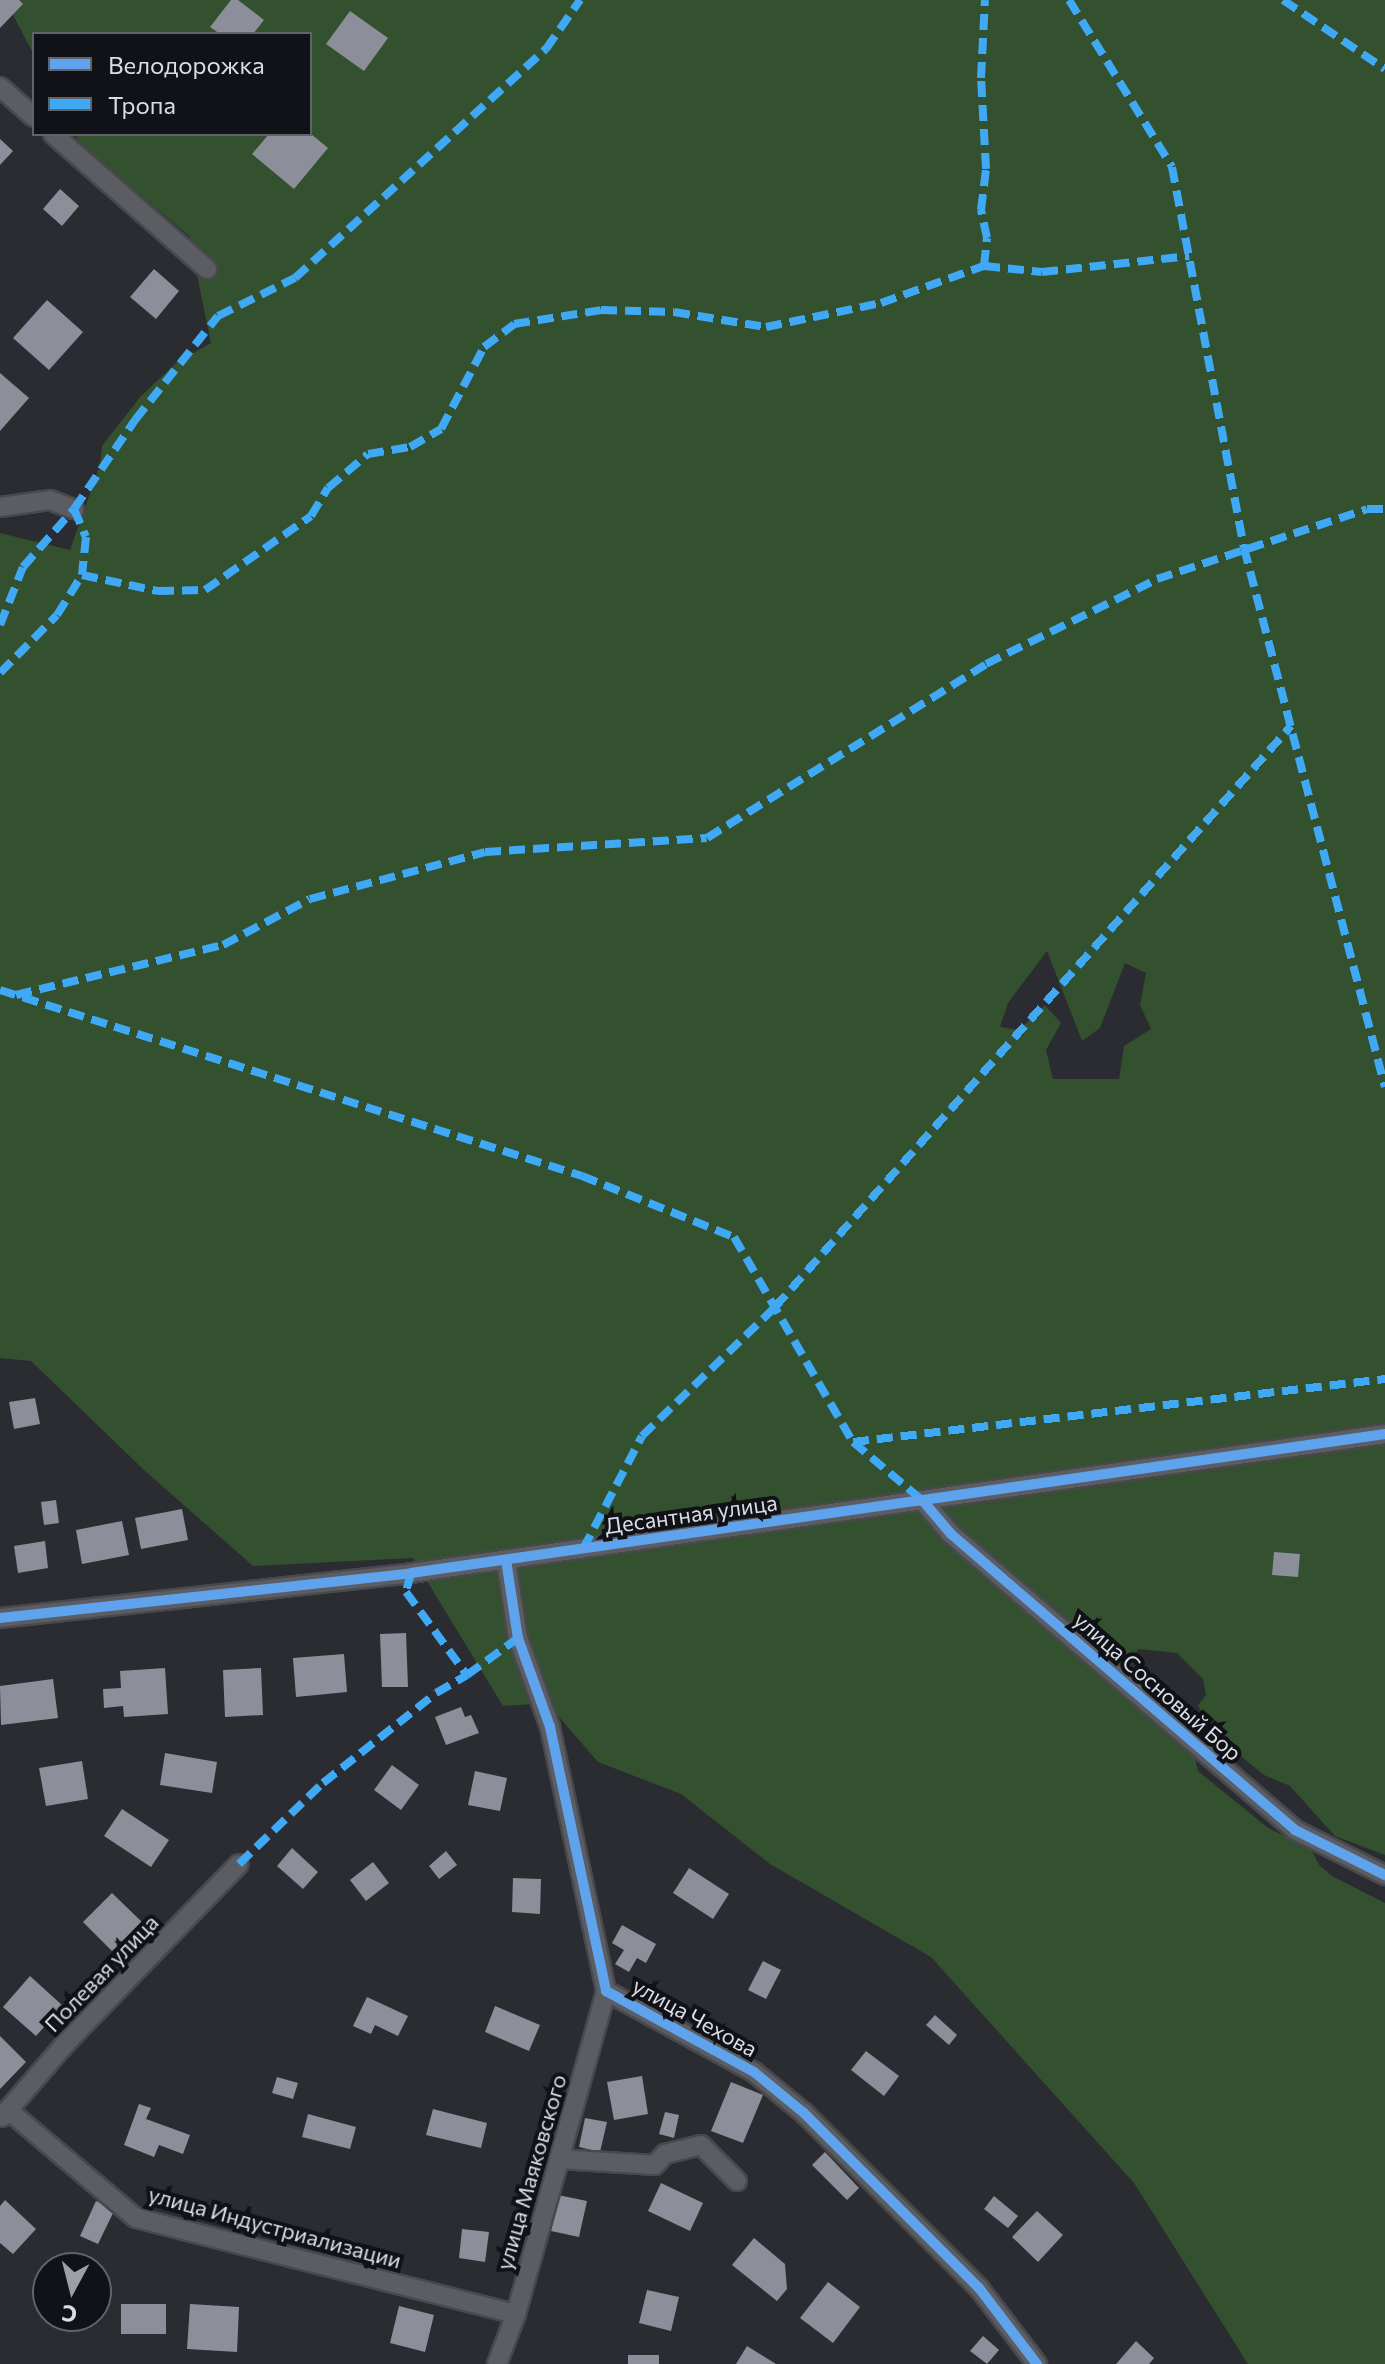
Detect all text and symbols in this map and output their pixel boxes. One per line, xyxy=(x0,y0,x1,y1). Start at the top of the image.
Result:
legend xyxy=(32,32,312,136)
text: Велодорожка xyxy=(108,50,265,79)
text: Тропа xyxy=(108,90,176,119)
street label: Десантная улица xyxy=(603,1489,779,1539)
street label: улица Сосновый Бор xyxy=(1069,1606,1247,1766)
street label: Полевая улица xyxy=(38,1909,164,2037)
street label: улица Чехова xyxy=(628,1972,762,2062)
street label: улица Маяковского xyxy=(490,2071,572,2273)
street label: улица Индустриализации xyxy=(146,2181,404,2273)
north arrow xyxy=(32,2252,112,2332)
text: С xyxy=(60,2300,78,2329)

